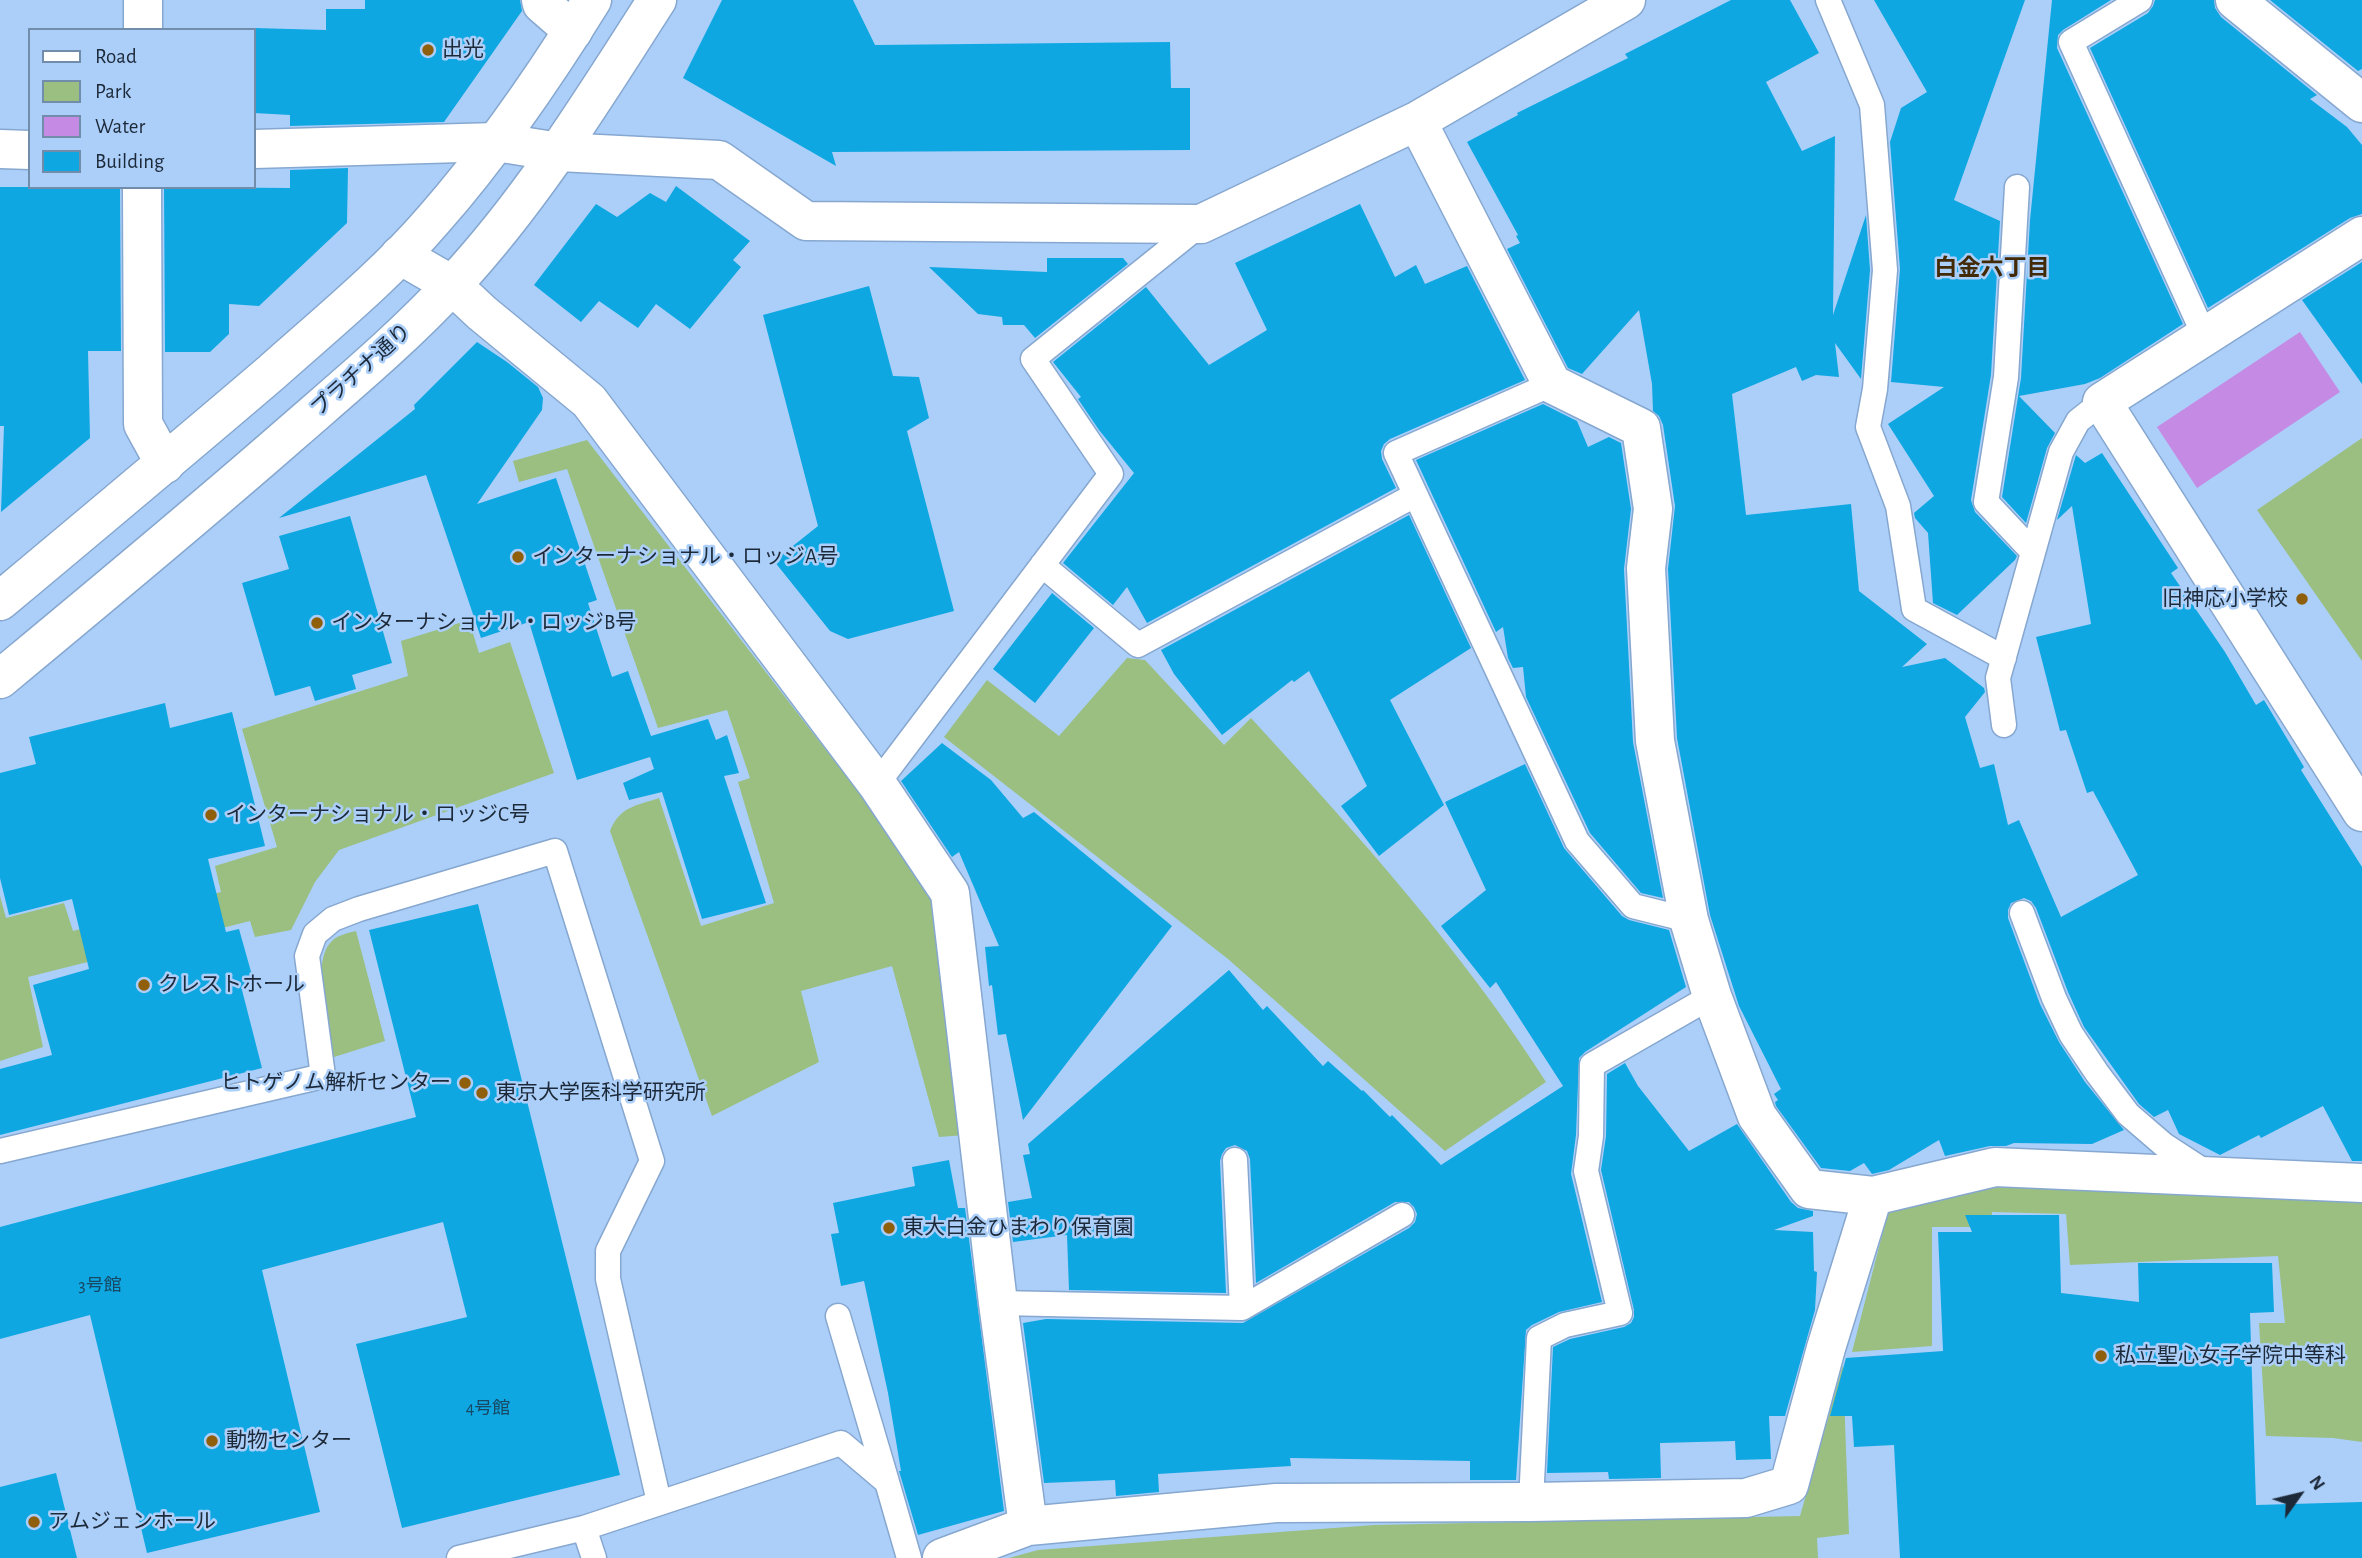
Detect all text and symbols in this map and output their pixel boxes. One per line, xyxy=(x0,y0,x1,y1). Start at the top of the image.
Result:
legend xyxy=(28,28,256,189)
place label: 出光 xyxy=(442,37,484,63)
marker: 出光 xyxy=(420,42,436,58)
text: Road xyxy=(95,46,137,67)
text: Park xyxy=(95,81,131,102)
text: Water xyxy=(95,116,145,137)
text: Building xyxy=(95,151,164,172)
district label: 白金六丁目 xyxy=(1935,254,2049,282)
street label: プラチナ通り xyxy=(306,318,416,422)
place label: インターナショナル・ロッジA号 xyxy=(532,544,838,570)
marker: インターナショナル・ロッジA号 xyxy=(510,549,526,565)
place label: 旧神応小学校 xyxy=(2162,586,2288,612)
marker: 旧神応小学校 xyxy=(2294,591,2310,607)
place label: インターナショナル・ロッジB号 xyxy=(331,610,636,636)
marker: インターナショナル・ロッジB号 xyxy=(309,615,325,631)
place label: インターナショナル・ロッジC号 xyxy=(225,802,530,828)
marker: インターナショナル・ロッジC号 xyxy=(203,807,219,823)
place label: クレストホール xyxy=(158,972,305,998)
marker: クレストホール xyxy=(136,977,152,993)
place label: ヒトゲノム解析センター xyxy=(220,1070,451,1096)
marker: ヒトゲノム解析センター xyxy=(457,1075,473,1091)
place label: 東京大学医科学研究所 xyxy=(496,1080,706,1106)
marker: 東京大学医科学研究所 xyxy=(474,1085,490,1101)
place label: 東大白金ひまわり保育園 xyxy=(903,1215,1134,1241)
marker: 東大白金ひまわり保育園 xyxy=(881,1220,897,1236)
house number: 3号館 xyxy=(78,1275,122,1297)
place label: 私立聖心女子学院中等科 xyxy=(2115,1343,2346,1369)
marker: 私立聖心女子学院中等科 xyxy=(2093,1348,2109,1364)
house number: 4号館 xyxy=(466,1398,510,1420)
place label: 動物センター xyxy=(226,1428,352,1454)
marker: 動物センター xyxy=(204,1433,220,1449)
north arrow xyxy=(2264,1460,2334,1530)
text: N xyxy=(2305,1472,2328,1494)
place label: アムジェンホール xyxy=(48,1509,216,1535)
marker: アムジェンホール xyxy=(26,1514,42,1530)

